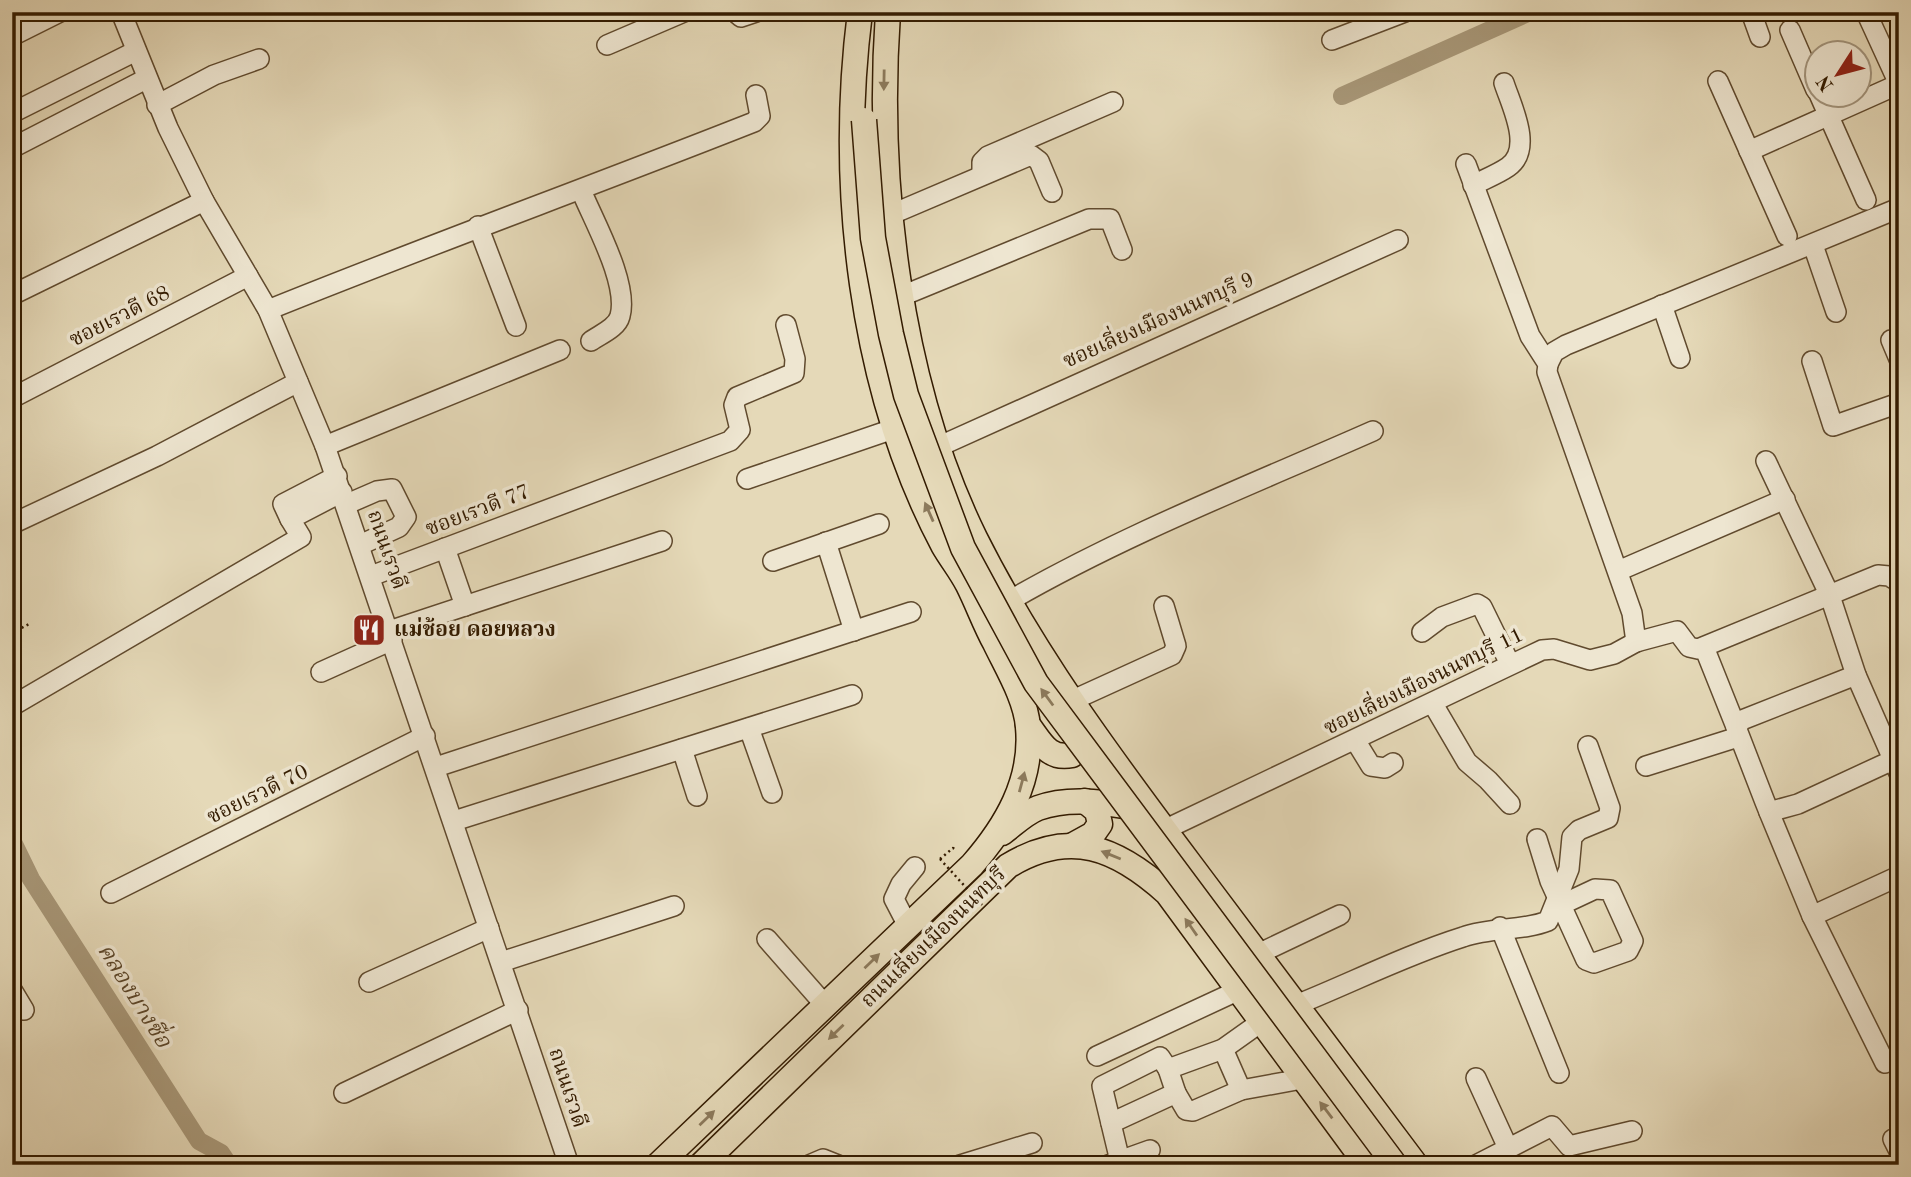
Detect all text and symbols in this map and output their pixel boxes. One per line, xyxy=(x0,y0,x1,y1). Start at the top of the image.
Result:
north arrow xyxy=(1802,38,1872,108)
one-way arrow xyxy=(878,70,890,92)
text: N xyxy=(1814,71,1838,94)
street label: ซอยเลี่ยงเมืองนนทบุรี 9 xyxy=(1057,263,1259,375)
street label: ซอยเรวดี 68 xyxy=(65,280,174,351)
street label: ซอยเรวดี 77 xyxy=(422,479,533,540)
one-way arrow xyxy=(923,502,935,522)
street label: ถนนเรวดี xyxy=(363,507,412,592)
restaurant icon: แม่ช้อย ดอยหลวง xyxy=(350,611,388,649)
place label: แม่ช้อย ดอยหลวง xyxy=(394,617,556,641)
street label: ซอยเลี่ยงเมืองนนทบุรี 11 xyxy=(1318,618,1528,741)
one-way arrow xyxy=(1040,688,1054,706)
street label: ซอยเรวดี 70 xyxy=(203,759,312,828)
one-way arrow xyxy=(1017,771,1027,792)
one-way arrow xyxy=(1101,849,1122,860)
street label: ถนนเลี่ยงเมืองนนทบุรี xyxy=(853,859,1012,1014)
one-way arrow xyxy=(1184,918,1198,936)
water label: คลองบางซื่อ xyxy=(93,936,182,1053)
one-way arrow xyxy=(863,953,880,969)
one-way arrow xyxy=(828,1024,845,1040)
street label: ถนนเรวดี xyxy=(544,1045,593,1130)
one-way arrow xyxy=(1319,1101,1333,1119)
one-way arrow xyxy=(698,1110,715,1126)

